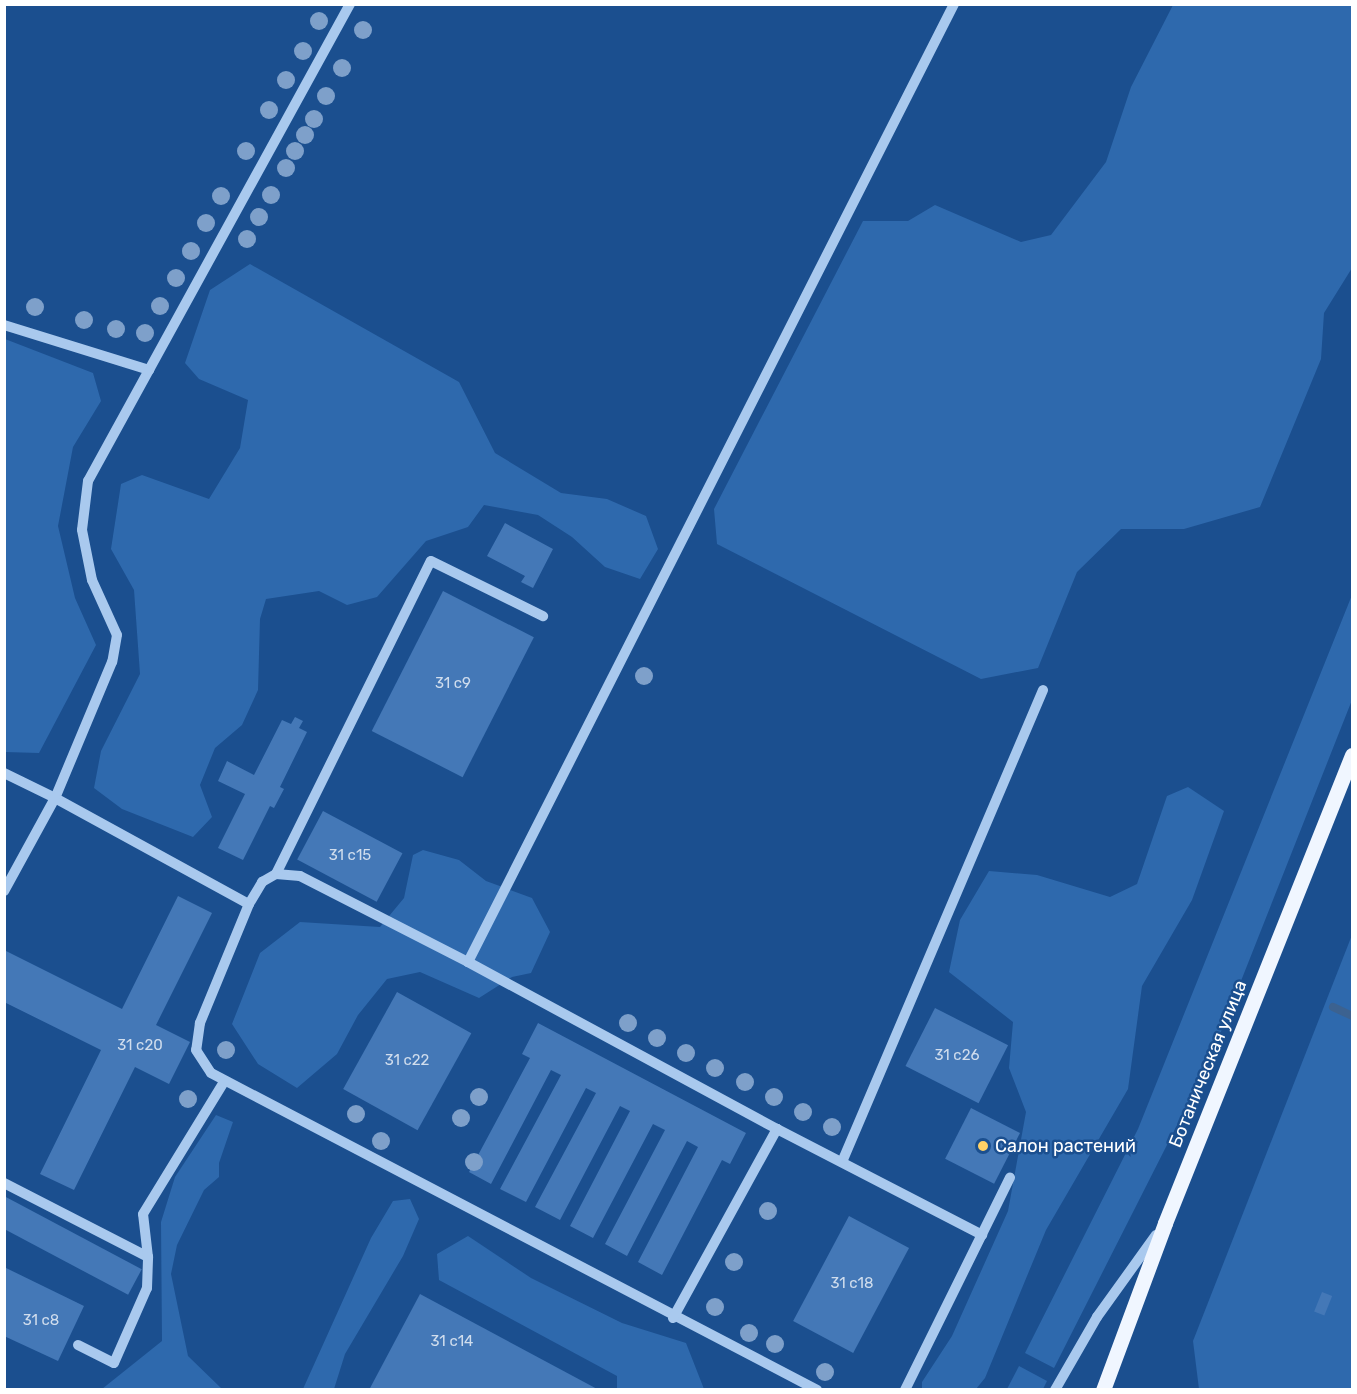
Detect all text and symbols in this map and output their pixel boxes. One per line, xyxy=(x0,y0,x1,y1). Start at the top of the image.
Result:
house number: 31 с9 xyxy=(435,675,471,693)
house number: 31 с15 xyxy=(329,847,371,865)
street label: Ботаническая улица xyxy=(1165,977,1251,1151)
house number: 31 с20 xyxy=(117,1037,163,1055)
house number: 31 с26 xyxy=(935,1047,979,1065)
house number: 31 с22 xyxy=(385,1052,429,1070)
place label: Салон растений xyxy=(995,1135,1136,1157)
marker: Салон растений xyxy=(976,1139,990,1153)
house number: 31 с18 xyxy=(830,1275,874,1293)
house number: 31 с8 xyxy=(23,1312,59,1330)
house number: 31 с14 xyxy=(431,1333,473,1351)

